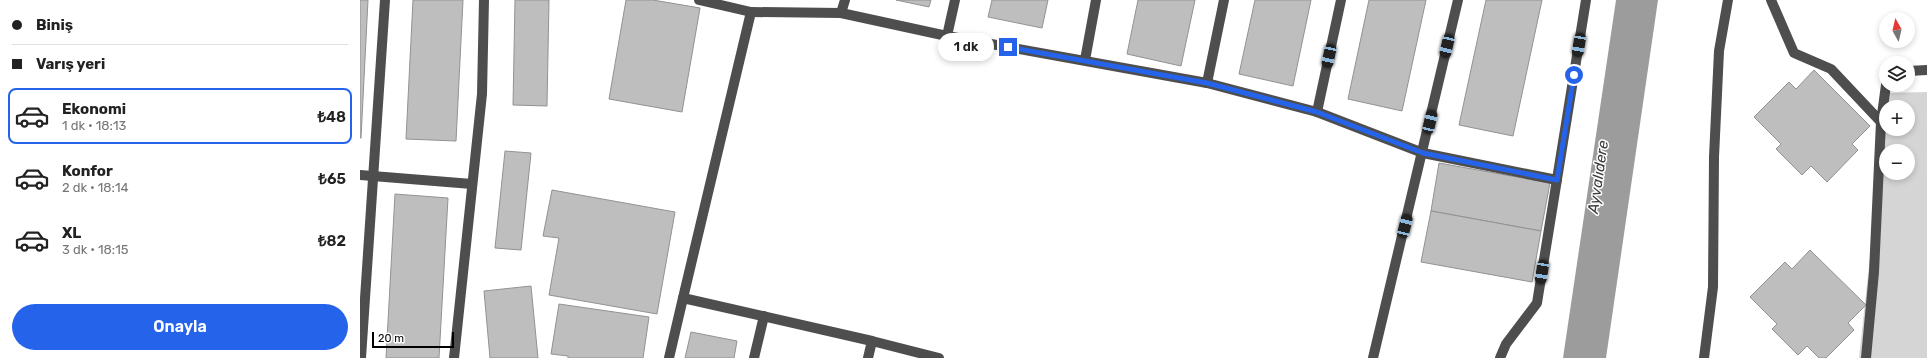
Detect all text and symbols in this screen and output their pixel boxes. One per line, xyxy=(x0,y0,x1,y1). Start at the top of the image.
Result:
north arrow xyxy=(1879,12,1915,48)
map controls xyxy=(1879,12,1915,180)
text: Biniş xyxy=(36,16,73,34)
car xyxy=(1571,32,1587,58)
callout: 1 dk xyxy=(938,33,994,61)
car xyxy=(1438,33,1456,59)
route end xyxy=(999,38,1017,56)
text: 1 dk xyxy=(954,39,978,54)
car xyxy=(1321,43,1337,69)
text: Varış yeri xyxy=(36,55,105,73)
button: layers xyxy=(1879,56,1915,92)
route start xyxy=(1565,66,1583,84)
icon: car xyxy=(14,98,50,134)
text: Ekonomi xyxy=(62,100,126,118)
button: + xyxy=(1879,100,1915,136)
text: ₺48 xyxy=(317,108,346,126)
car xyxy=(1421,109,1439,135)
text: 1 dk · 18:13 xyxy=(62,118,126,133)
water label: Ayvalıdere xyxy=(1584,139,1612,216)
button: − xyxy=(1879,144,1915,180)
icon: car xyxy=(14,160,50,196)
text: Konfor xyxy=(62,162,113,180)
text: ₺65 xyxy=(318,170,346,188)
text: 2 dk · 18:14 xyxy=(62,180,129,195)
car xyxy=(1396,213,1414,239)
icon: car xyxy=(14,222,50,258)
text: XL xyxy=(62,224,81,242)
text: ₺82 xyxy=(318,232,346,250)
text: 3 dk · 18:15 xyxy=(62,242,128,257)
car xyxy=(1534,259,1550,285)
button: Onayla xyxy=(12,304,348,350)
scale bar xyxy=(372,330,454,349)
text: 20 m xyxy=(378,332,404,345)

